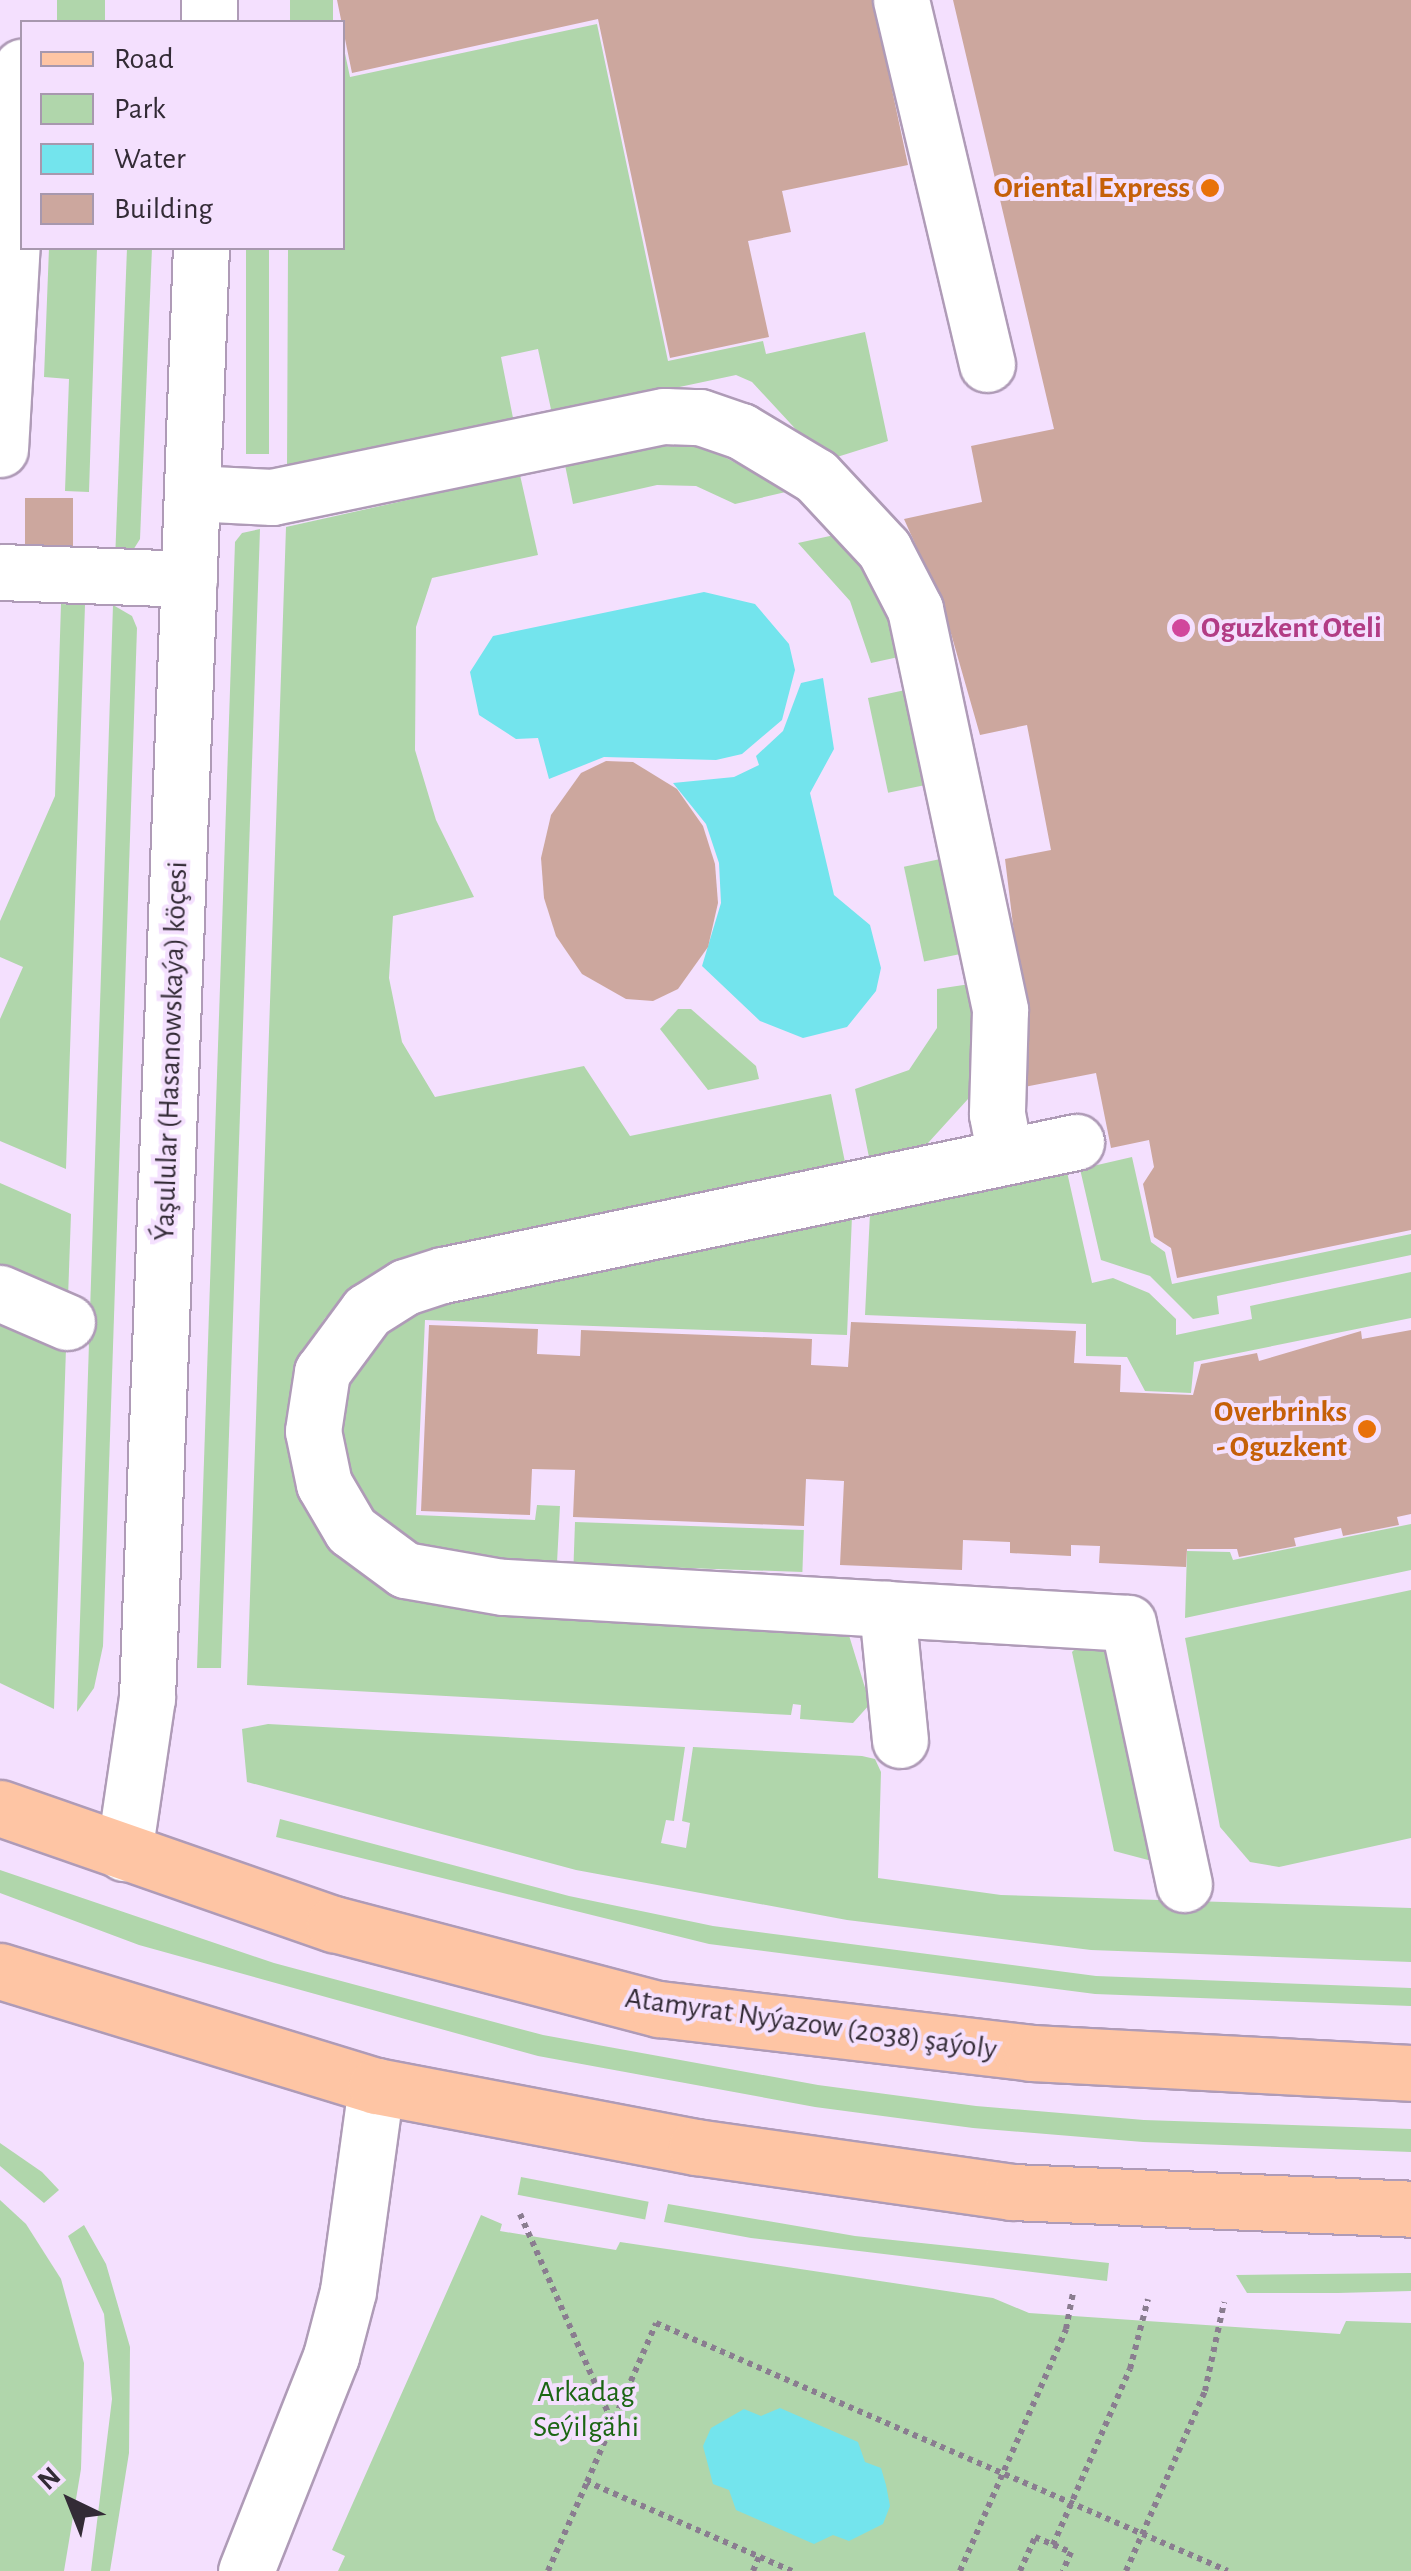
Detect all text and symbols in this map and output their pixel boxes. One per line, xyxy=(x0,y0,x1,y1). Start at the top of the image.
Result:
legend xyxy=(20,20,345,250)
text: Road xyxy=(114,44,174,74)
text: Park xyxy=(114,94,166,124)
text: Water xyxy=(114,144,186,174)
place label: Oriental Express xyxy=(993,170,1190,206)
marker: Oriental Express xyxy=(1199,177,1221,199)
text: Building xyxy=(114,194,213,224)
place label: Oguzkent Oteli xyxy=(1201,610,1382,646)
marker: Oguzkent Oteli xyxy=(1170,617,1192,639)
street label: Ýaşulular (Hasanowskaýa) köçesi xyxy=(146,861,196,1241)
place label: Overbrinks - Oguzkent xyxy=(1214,1394,1347,1464)
marker: Overbrinks - Oguzkent xyxy=(1356,1418,1378,1440)
street label: Atamyrat Nyýazow (2038) şaýoly xyxy=(623,1980,999,2068)
park label: Arkadag Seýilgähi xyxy=(533,2374,639,2444)
north arrow xyxy=(20,2451,120,2551)
text: N xyxy=(33,2462,66,2496)

